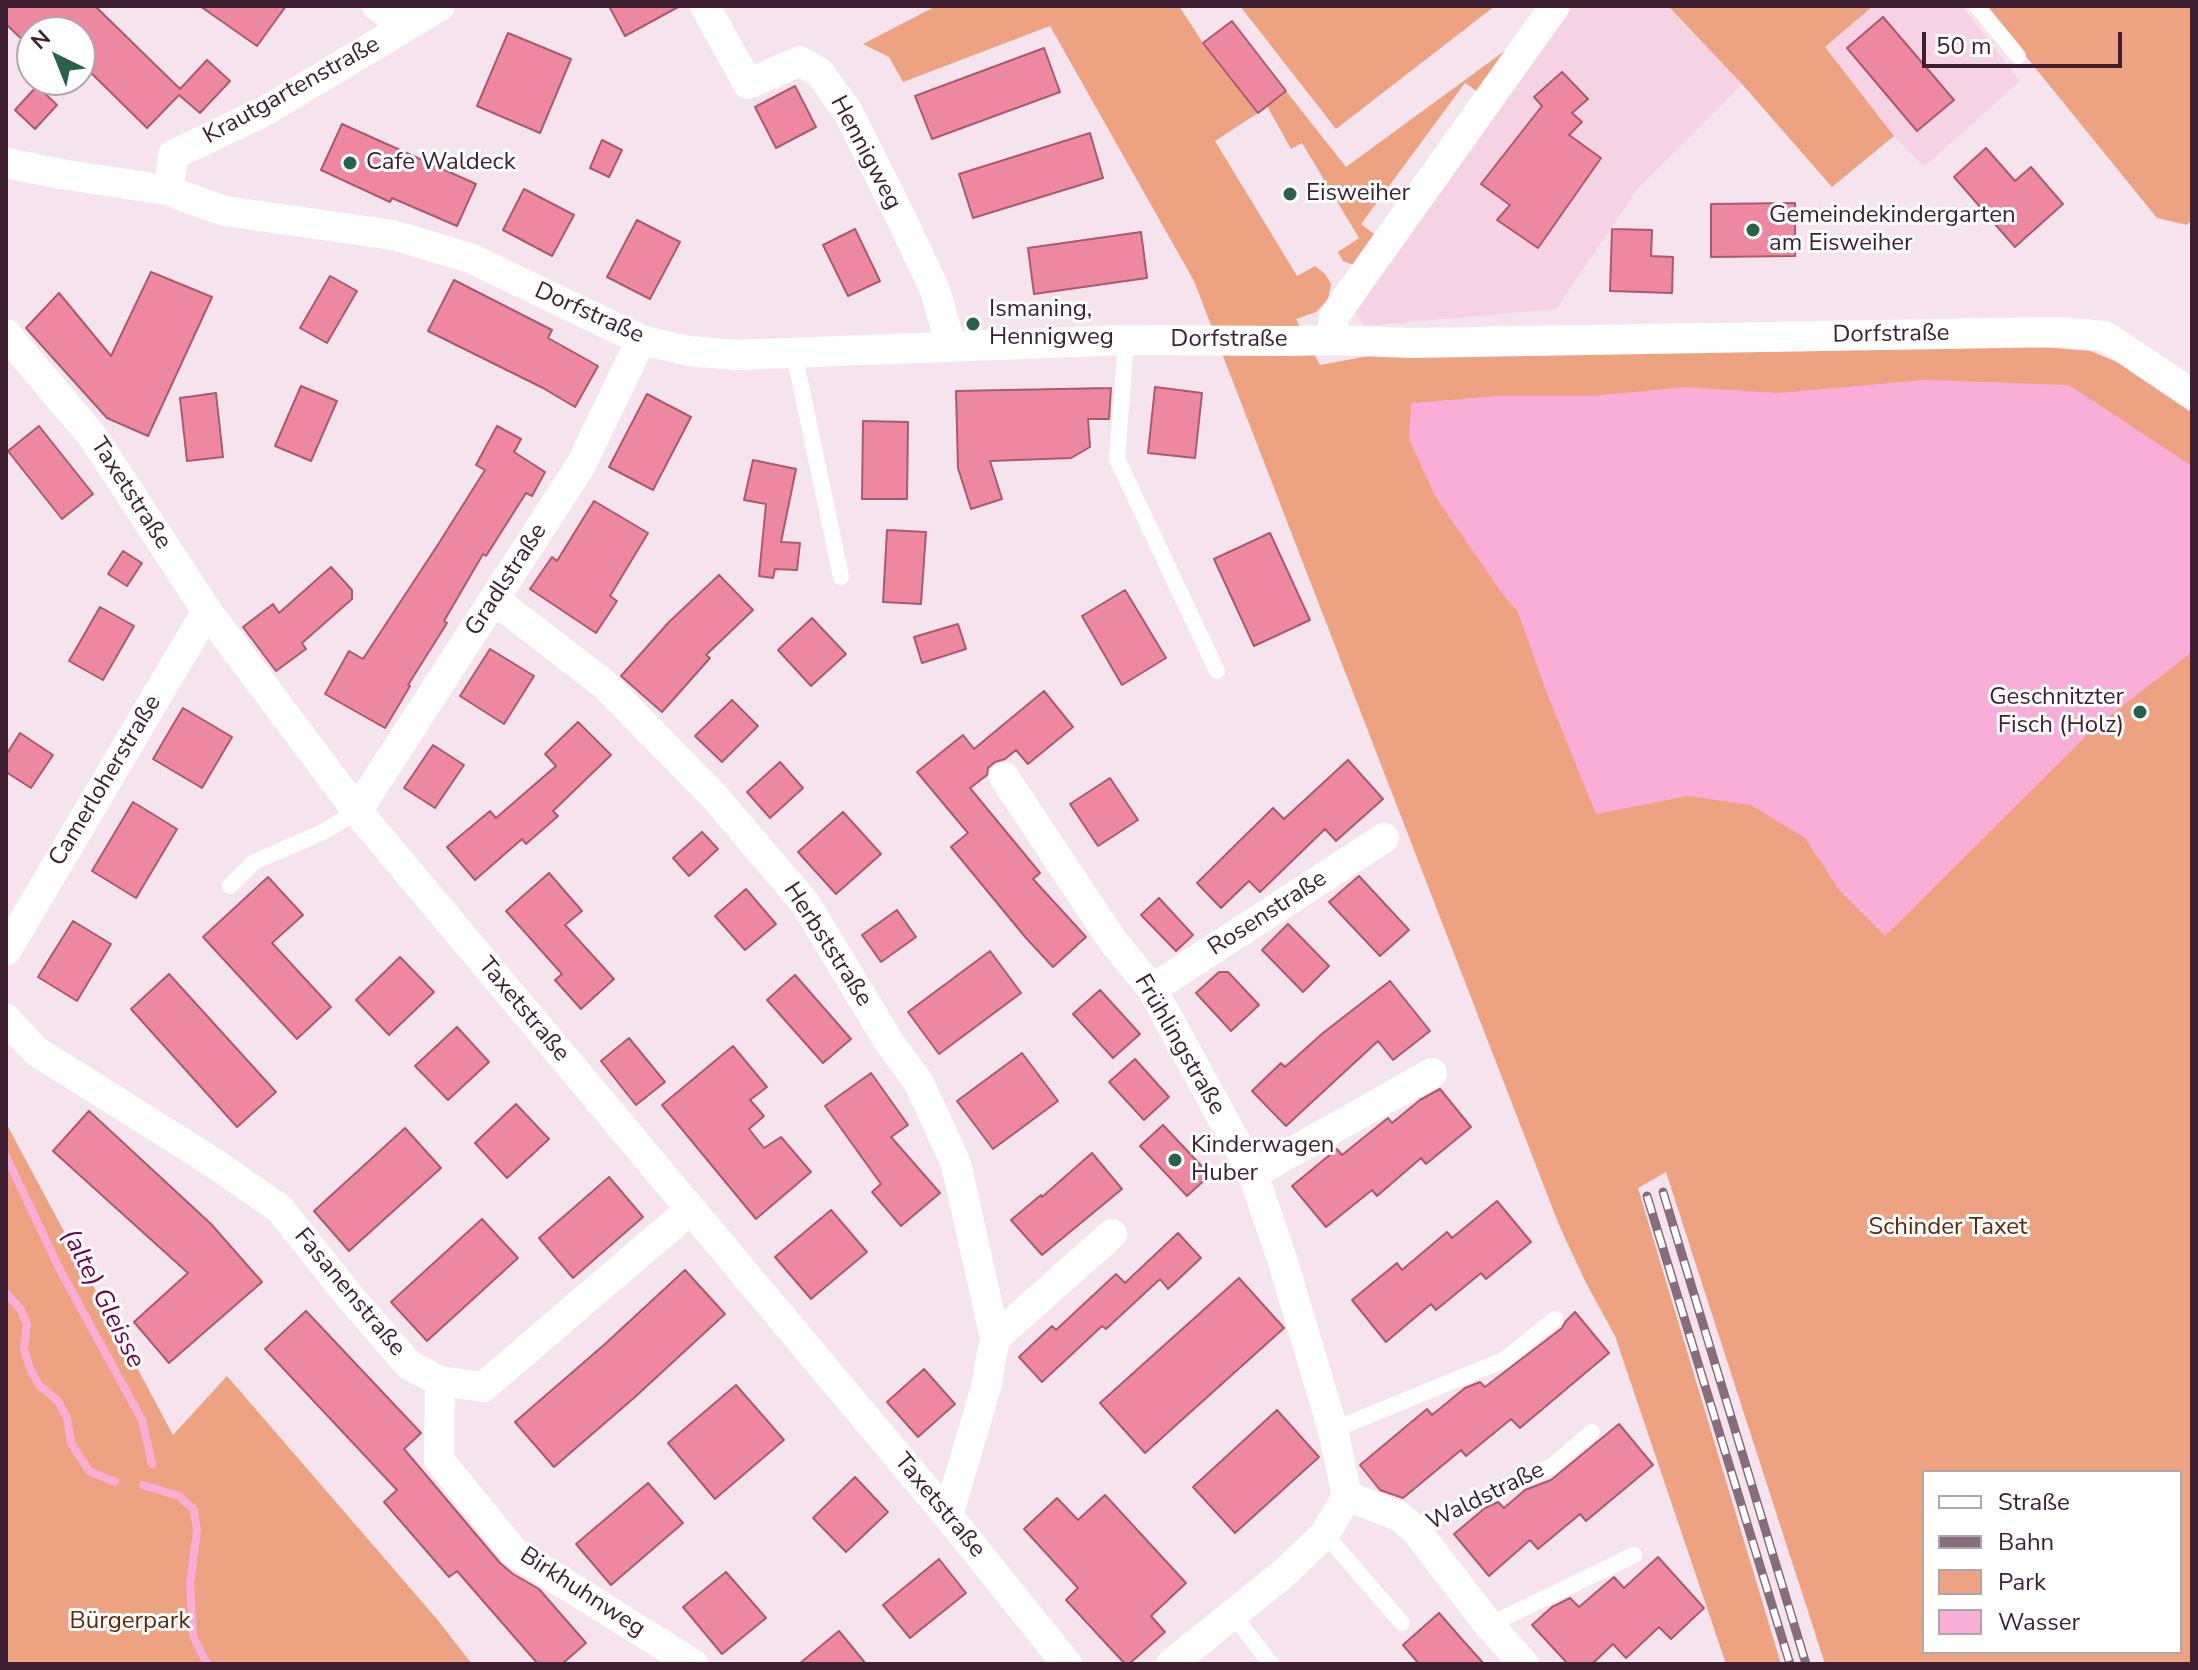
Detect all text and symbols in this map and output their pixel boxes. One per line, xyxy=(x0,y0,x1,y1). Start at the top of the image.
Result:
north arrow xyxy=(16,16,96,96)
scale bar xyxy=(1926,16,2126,66)
text: N xyxy=(25,23,57,56)
text: 50 m xyxy=(1936,30,1992,62)
street label: Krautgartenstraße xyxy=(199,31,385,151)
street label: Hennigweg xyxy=(823,91,907,215)
place label: Cafe Waldeck xyxy=(366,149,516,177)
marker: Cafe Waldeck xyxy=(341,154,359,172)
place label: Eisweiher xyxy=(1306,180,1410,208)
marker: Eisweiher xyxy=(1281,185,1299,203)
place label: Gemeindekindergarten am Eisweiher xyxy=(1769,202,2016,258)
marker: Gemeindekindergarten am Eisweiher xyxy=(1744,221,1762,239)
street label: Dorfstraße xyxy=(530,277,648,351)
place label: Ismaning, Hennigweg xyxy=(989,296,1114,352)
marker: Ismaning, Hennigweg xyxy=(964,315,982,333)
street label: Dorfstraße xyxy=(1832,320,1950,350)
street label: Dorfstraße xyxy=(1171,326,1287,354)
street label: Taxetstraße xyxy=(83,433,177,555)
street label: Gradlstraße xyxy=(460,518,554,642)
place label: Geschnitzter Fisch (Holz) xyxy=(1989,684,2124,740)
street label: Camerloherstraße xyxy=(44,690,168,872)
marker: Geschnitzter Fisch (Holz) xyxy=(2131,703,2149,721)
street label: Rosenstraße xyxy=(1203,865,1333,963)
street label: Herbststraße xyxy=(776,878,878,1012)
street label: Taxetstraße xyxy=(471,952,575,1068)
street label: Frühlingstraße xyxy=(1127,970,1231,1120)
place label: Kinderwagen Huber xyxy=(1191,1132,1334,1188)
marker: Kinderwagen Huber xyxy=(1166,1151,1184,1169)
park label: Schinder Taxet xyxy=(1868,1214,2028,1242)
street label: Fasanenstraße xyxy=(287,1223,411,1363)
water label: (alte) Gleisse xyxy=(54,1224,150,1374)
street label: Taxetstraße xyxy=(887,1448,991,1564)
street label: Waldstraße xyxy=(1422,1456,1550,1538)
legend xyxy=(1922,1470,2182,1654)
text: Straße xyxy=(1998,1486,2070,1518)
text: Bahn xyxy=(1998,1526,2054,1558)
street label: Birkhuhnweg xyxy=(514,1542,650,1644)
text: Park xyxy=(1998,1566,2046,1598)
text: Wasser xyxy=(1998,1606,2080,1638)
park label: Bürgerpark xyxy=(70,1608,190,1636)

